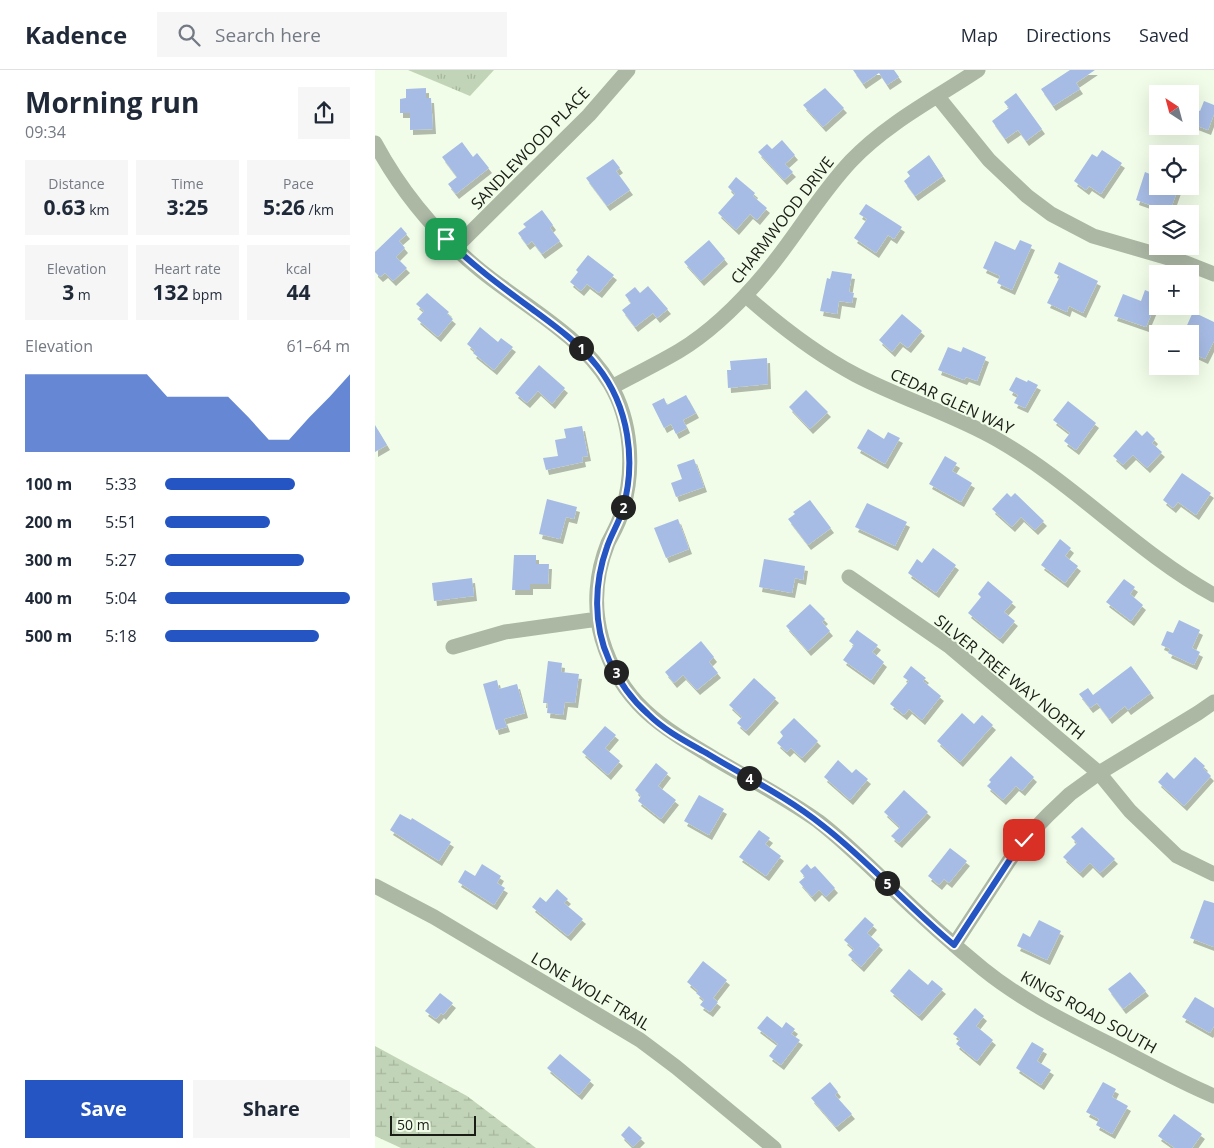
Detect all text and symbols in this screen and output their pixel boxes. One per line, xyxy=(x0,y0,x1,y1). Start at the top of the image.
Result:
search box xyxy=(157,12,507,57)
text: Kadence xyxy=(25,18,127,51)
icon: search xyxy=(175,21,203,49)
text: Search here xyxy=(215,22,321,48)
text: Map xyxy=(961,23,998,47)
text: Directions xyxy=(1026,23,1111,47)
text: Saved xyxy=(1139,23,1189,47)
street label: SANDLEWOOD PLACE xyxy=(466,82,594,214)
text: Morning run xyxy=(25,83,199,121)
north arrow xyxy=(1149,85,1199,135)
map controls xyxy=(1149,85,1199,375)
button: share xyxy=(298,87,350,139)
text: 09:34 xyxy=(25,121,66,143)
button: locate xyxy=(1149,145,1199,195)
street label: CHARMWOOD DRIVE xyxy=(725,152,839,288)
text: Distance xyxy=(48,174,105,193)
text: Time xyxy=(171,174,204,193)
text: Pace xyxy=(283,174,314,193)
text: 0.63 xyxy=(44,193,86,221)
text: 3:25 xyxy=(166,193,209,221)
text: 5:26 xyxy=(263,193,305,221)
text: km xyxy=(86,200,109,219)
text: /km xyxy=(305,200,334,219)
button: layers xyxy=(1149,205,1199,255)
pin xyxy=(425,218,467,260)
icon: arrive xyxy=(432,225,460,253)
text: Elevation xyxy=(47,259,106,278)
text: Heart rate xyxy=(154,259,221,278)
text: kcal xyxy=(286,259,311,278)
button: + xyxy=(1149,265,1199,315)
text: 3 xyxy=(62,278,74,306)
text: 132 xyxy=(153,278,189,306)
text: 44 xyxy=(286,278,311,306)
text: m xyxy=(74,285,91,304)
text: bpm xyxy=(189,285,222,304)
button: − xyxy=(1149,325,1199,375)
text: Elevation xyxy=(25,335,93,357)
text: 61–64 m xyxy=(286,335,350,357)
pin: 1 xyxy=(569,336,593,360)
text: 1 xyxy=(577,339,586,358)
street label: CEDAR GLEN WAY xyxy=(887,363,1017,439)
text: 100 m xyxy=(25,473,72,495)
text: 5:33 xyxy=(105,473,137,495)
pin: 2 xyxy=(611,494,635,520)
text: 2 xyxy=(619,498,628,517)
text: 200 m xyxy=(25,511,72,533)
text: 5:51 xyxy=(105,511,137,533)
text: 300 m xyxy=(25,549,72,571)
text: 5:27 xyxy=(105,549,137,571)
text: 400 m xyxy=(25,587,72,609)
text: 5:04 xyxy=(105,587,137,609)
street label: SILVER TREE WAY NORTH xyxy=(930,609,1090,745)
text: 500 m xyxy=(25,625,72,647)
text: 5:18 xyxy=(105,625,137,647)
pin: 3 xyxy=(603,660,629,684)
text: 3 xyxy=(612,663,621,682)
pin: 4 xyxy=(737,766,761,790)
text: 4 xyxy=(745,769,754,788)
pin xyxy=(1003,819,1045,861)
icon: check xyxy=(1010,826,1038,854)
pin: 5 xyxy=(875,870,899,896)
text: 5 xyxy=(883,874,892,893)
street label: LONE WOLF TRAIL xyxy=(527,947,655,1035)
street label: KINGS ROAD SOUTH xyxy=(1017,965,1161,1059)
button: Save xyxy=(25,1080,183,1138)
button: Share xyxy=(193,1080,350,1138)
scale bar xyxy=(390,1113,476,1136)
text: 50 m xyxy=(397,1115,430,1134)

